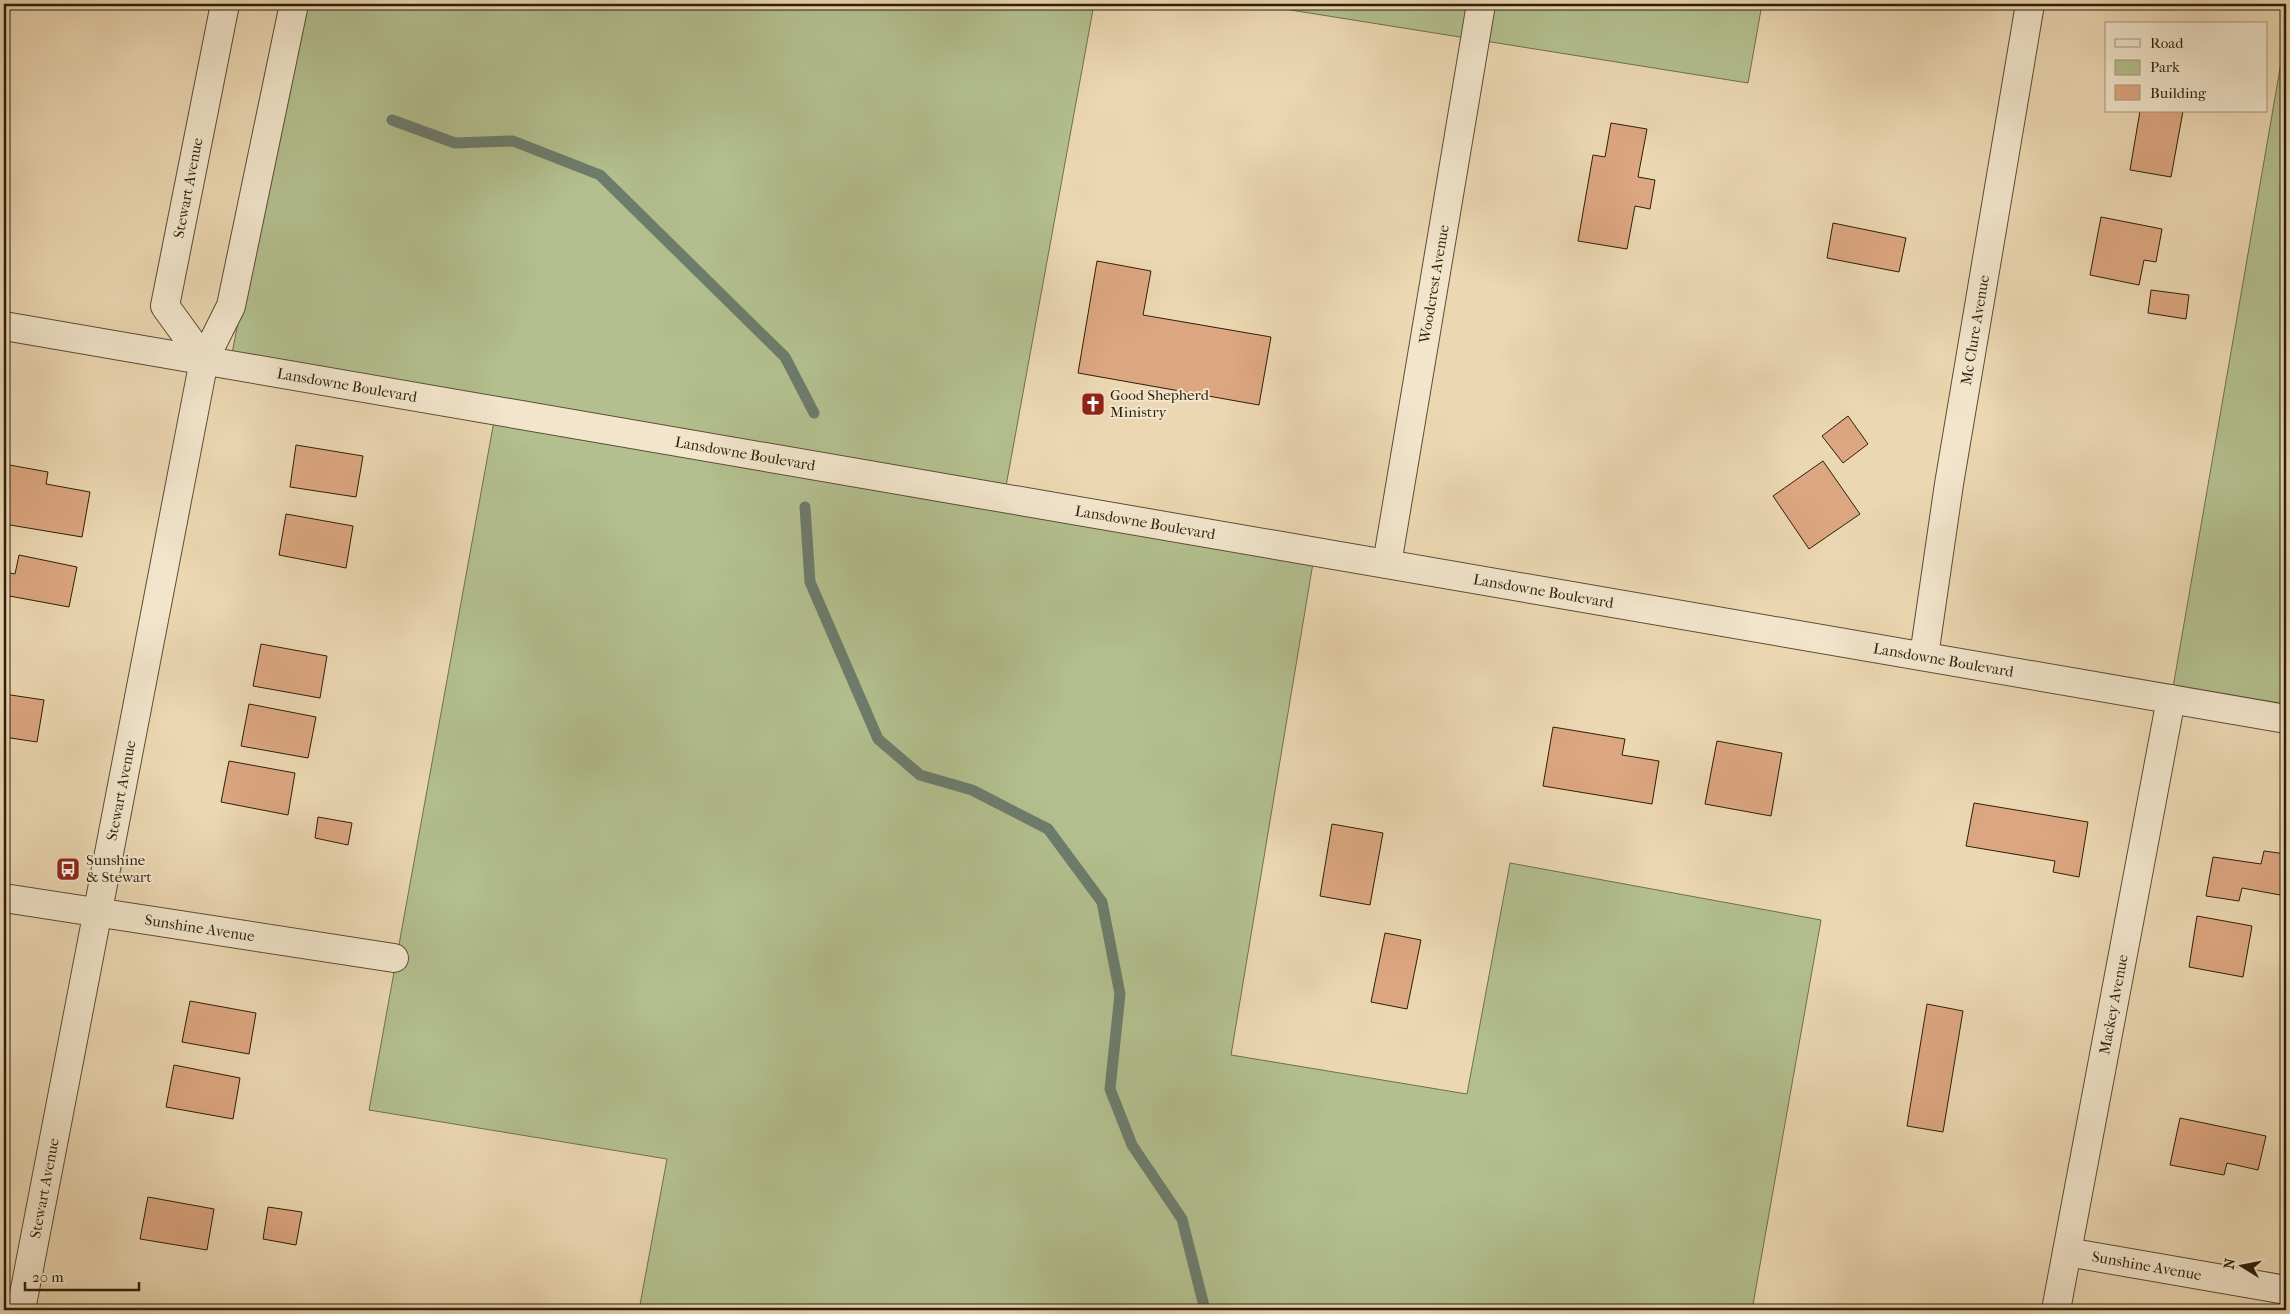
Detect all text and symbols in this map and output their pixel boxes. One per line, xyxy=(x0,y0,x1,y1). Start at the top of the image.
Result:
legend xyxy=(2105,22,2268,112)
text: Road xyxy=(2150,34,2184,52)
text: Park xyxy=(2150,58,2180,76)
text: Building xyxy=(2150,84,2207,102)
street label: Stewart Avenue xyxy=(169,136,207,240)
street label: Woodcrest Avenue xyxy=(1415,223,1453,346)
street label: Mc Clure Avenue xyxy=(1957,273,1993,386)
street label: Lansdowne Boulevard xyxy=(275,364,419,406)
place label: Good Shepherd Ministry xyxy=(1110,386,1210,421)
church icon: Good Shepherd Ministry xyxy=(1080,391,1106,417)
street label: Lansdowne Boulevard xyxy=(674,433,817,475)
street label: Lansdowne Boulevard xyxy=(1074,502,1218,544)
street label: Lansdowne Boulevard xyxy=(1472,570,1616,612)
street label: Lansdowne Boulevard xyxy=(1872,639,2016,681)
street label: Stewart Avenue xyxy=(103,738,140,842)
place label: Sunshine & Stewart xyxy=(86,851,152,886)
bus stop icon: Sunshine & Stewart xyxy=(55,856,81,882)
street label: Sunshine Avenue xyxy=(143,911,256,946)
street label: Mackey Avenue xyxy=(2095,952,2132,1056)
street label: Stewart Avenue xyxy=(26,1136,63,1240)
north arrow xyxy=(2218,1242,2268,1292)
street label: Sunshine Avenue xyxy=(2091,1247,2204,1284)
text: N xyxy=(2220,1257,2239,1271)
scale bar xyxy=(25,1259,139,1291)
text: 20 m xyxy=(32,1268,64,1286)

